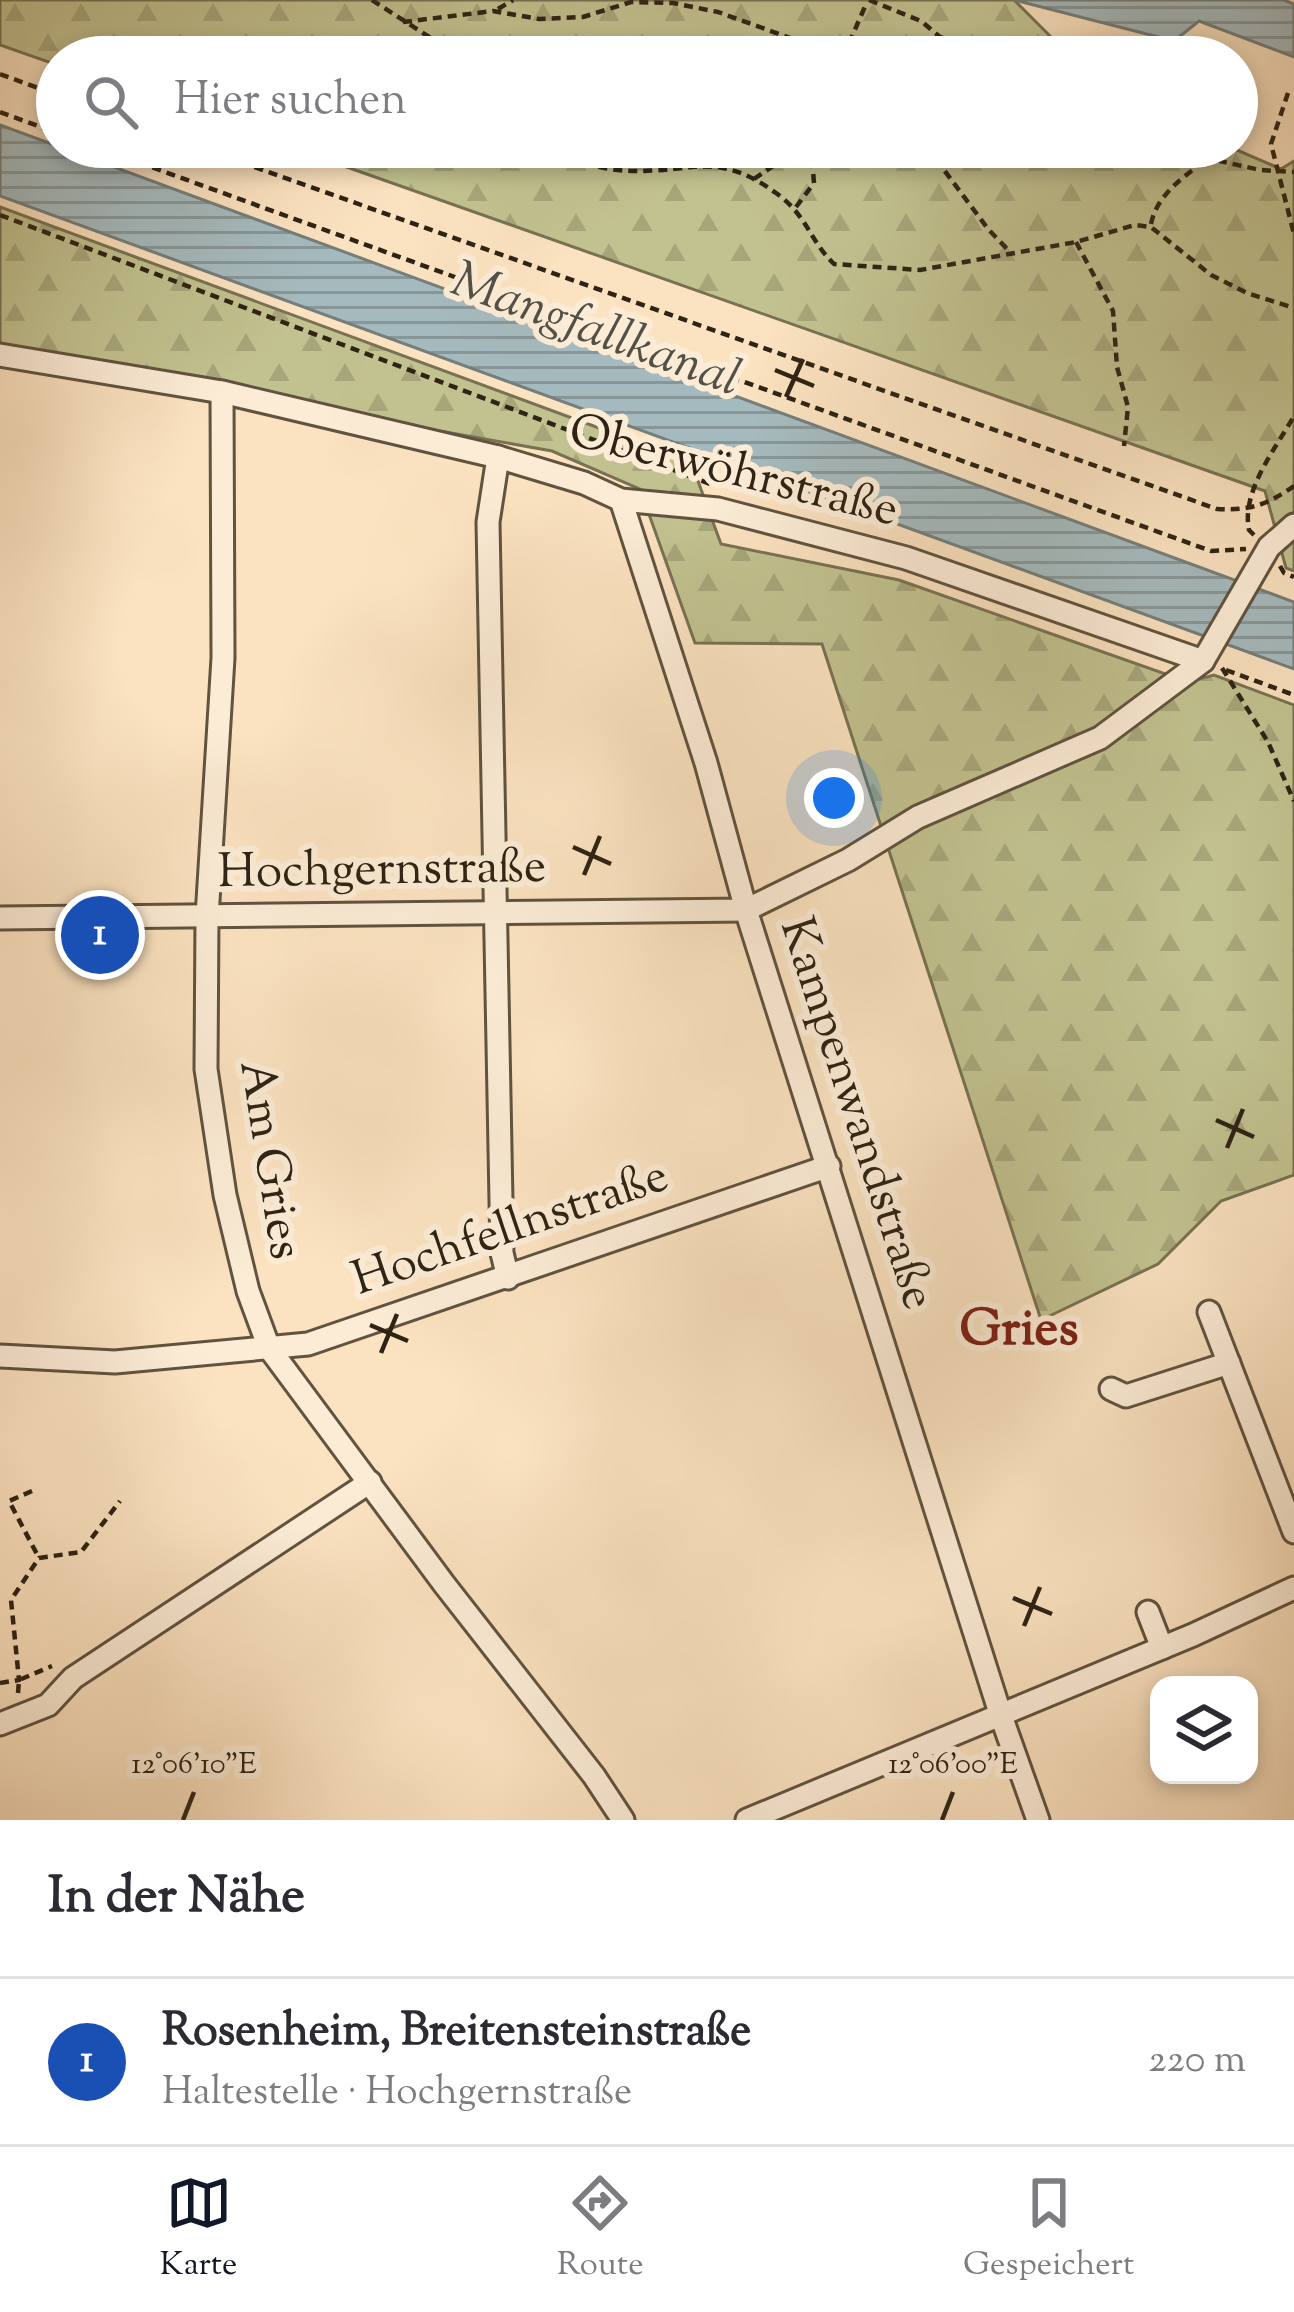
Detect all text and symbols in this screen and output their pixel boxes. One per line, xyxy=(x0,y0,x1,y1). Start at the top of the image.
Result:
search box xyxy=(36,36,1258,168)
icon: search xyxy=(78,69,144,135)
text: Hier suchen xyxy=(174,70,407,135)
water label: Mangfallkanal xyxy=(440,246,750,418)
street label: Oberwöhrstraße xyxy=(561,399,905,547)
your location xyxy=(804,768,864,828)
street label: Hochgernstraße xyxy=(217,835,547,909)
pin: 1 xyxy=(61,890,139,980)
street label: Kampenwandstraße xyxy=(759,909,951,1319)
street label: Am Gries xyxy=(218,1055,318,1265)
street label: Hochfellnstraße xyxy=(344,1144,678,1316)
district label: Gries xyxy=(960,1295,1078,1368)
map controls xyxy=(1150,1676,1258,1784)
button: layers xyxy=(1150,1676,1258,1784)
text: 12°06'10"E xyxy=(131,1744,257,1787)
text: 12°06'00"E xyxy=(888,1744,1018,1787)
text: In der Nähe xyxy=(48,1862,305,1935)
text: Rosenheim, Breitensteinstraße xyxy=(162,2001,751,2066)
text: 1 xyxy=(80,2034,94,2090)
text: 220 m xyxy=(1148,2034,1246,2090)
text: Haltestelle · Hochgernstraße xyxy=(162,2066,632,2122)
tab: Karte xyxy=(160,2170,237,2290)
tab: Route xyxy=(557,2170,644,2290)
tab: Gespeichert xyxy=(963,2170,1134,2290)

